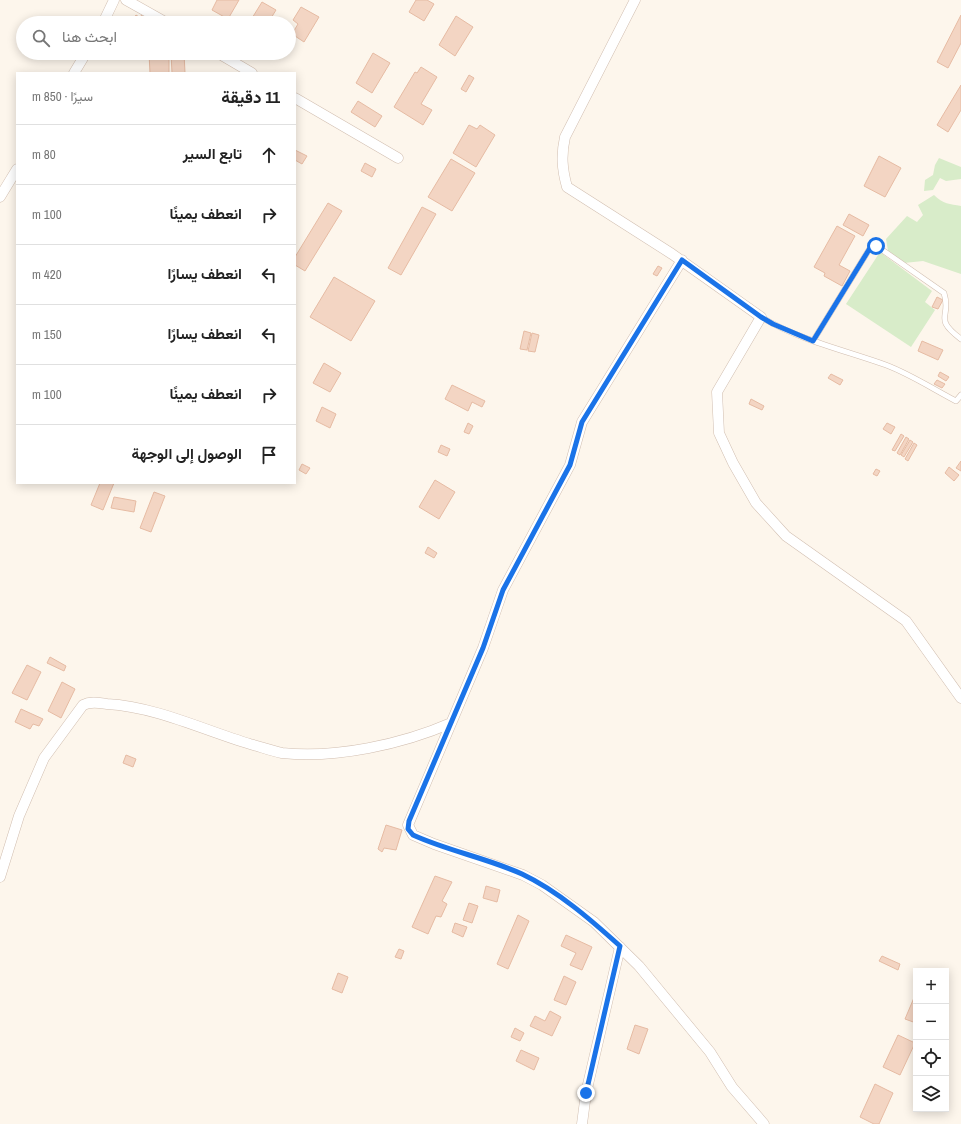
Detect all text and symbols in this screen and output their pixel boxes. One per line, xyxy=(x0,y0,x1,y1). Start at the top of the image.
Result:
search box xyxy=(16,16,296,60)
text: ابحث هنا xyxy=(62,26,117,47)
icon: search xyxy=(30,27,52,49)
text: 11 دقيقة xyxy=(221,85,280,108)
text: سيرًا · 850 m xyxy=(32,88,93,105)
text: تابع السير xyxy=(183,143,242,164)
icon: ahead xyxy=(258,144,280,166)
text: 80 m xyxy=(32,146,56,163)
text: انعطف يمينًا xyxy=(169,203,242,224)
icon: right xyxy=(258,204,280,226)
text: 100 m xyxy=(32,206,62,223)
route start xyxy=(867,237,885,255)
text: انعطف يسارًا xyxy=(168,263,242,284)
icon: left xyxy=(258,264,280,286)
text: 420 m xyxy=(32,266,62,283)
text: انعطف يسارًا xyxy=(168,323,242,344)
icon: left xyxy=(258,324,280,346)
text: 150 m xyxy=(32,326,62,343)
text: انعطف يمينًا xyxy=(169,383,242,404)
icon: right xyxy=(258,384,280,406)
text: 100 m xyxy=(32,386,62,403)
text: الوصول إلى الوجهة xyxy=(131,443,242,464)
icon: arrive xyxy=(258,444,280,466)
map controls xyxy=(913,968,949,1112)
button: + xyxy=(913,968,949,1004)
button: − xyxy=(913,1004,949,1040)
button: locate xyxy=(913,1040,949,1076)
button: layers xyxy=(913,1076,949,1112)
route end xyxy=(577,1084,595,1102)

